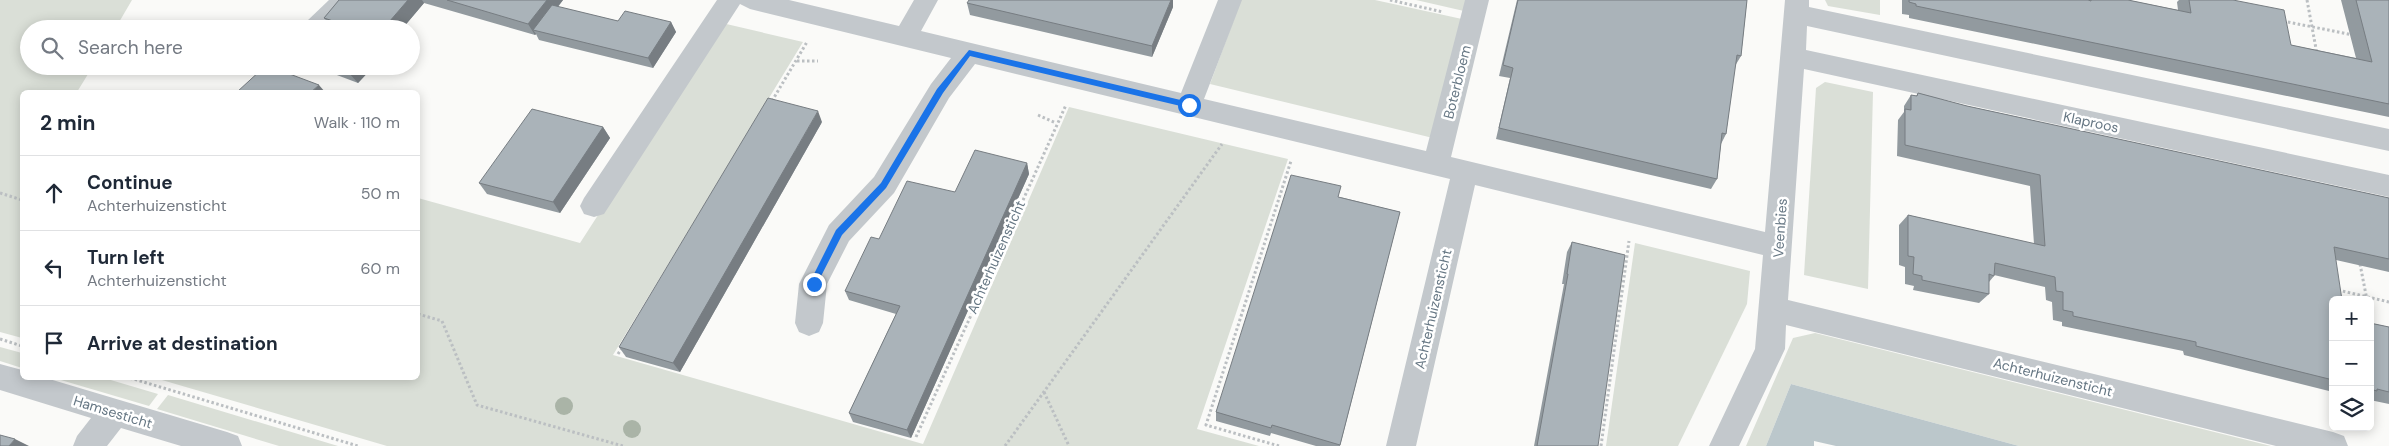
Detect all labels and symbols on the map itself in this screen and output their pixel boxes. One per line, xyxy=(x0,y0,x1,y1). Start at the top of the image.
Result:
street label: Boterbloem xyxy=(1439,43,1475,121)
route start xyxy=(1178,94,1201,117)
street label: Klaproos xyxy=(2062,107,2120,137)
street label: Achterhuizensticht xyxy=(963,197,1029,317)
street label: Veenbies xyxy=(1769,198,1791,258)
street label: Achterhuizensticht xyxy=(1410,247,1456,371)
route end xyxy=(803,273,826,296)
street label: Achterhuizensticht xyxy=(1991,353,2115,401)
street label: Hamsesticht xyxy=(71,391,155,433)

